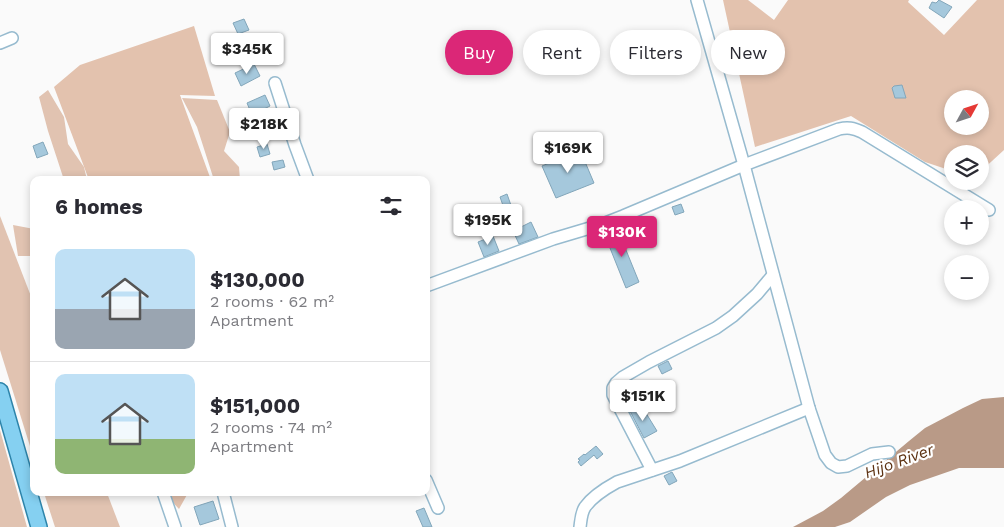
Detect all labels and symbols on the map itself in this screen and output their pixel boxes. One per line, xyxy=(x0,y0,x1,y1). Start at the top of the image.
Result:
pin: $345K xyxy=(212,32,282,75)
north arrow xyxy=(944,90,989,135)
pin: $218K xyxy=(229,108,299,150)
pin: $169K xyxy=(533,132,603,174)
pin: $195K xyxy=(453,204,523,246)
pin: $130K xyxy=(587,216,657,258)
pin: $151K xyxy=(608,380,678,422)
water label: Hijo River xyxy=(862,439,937,482)

